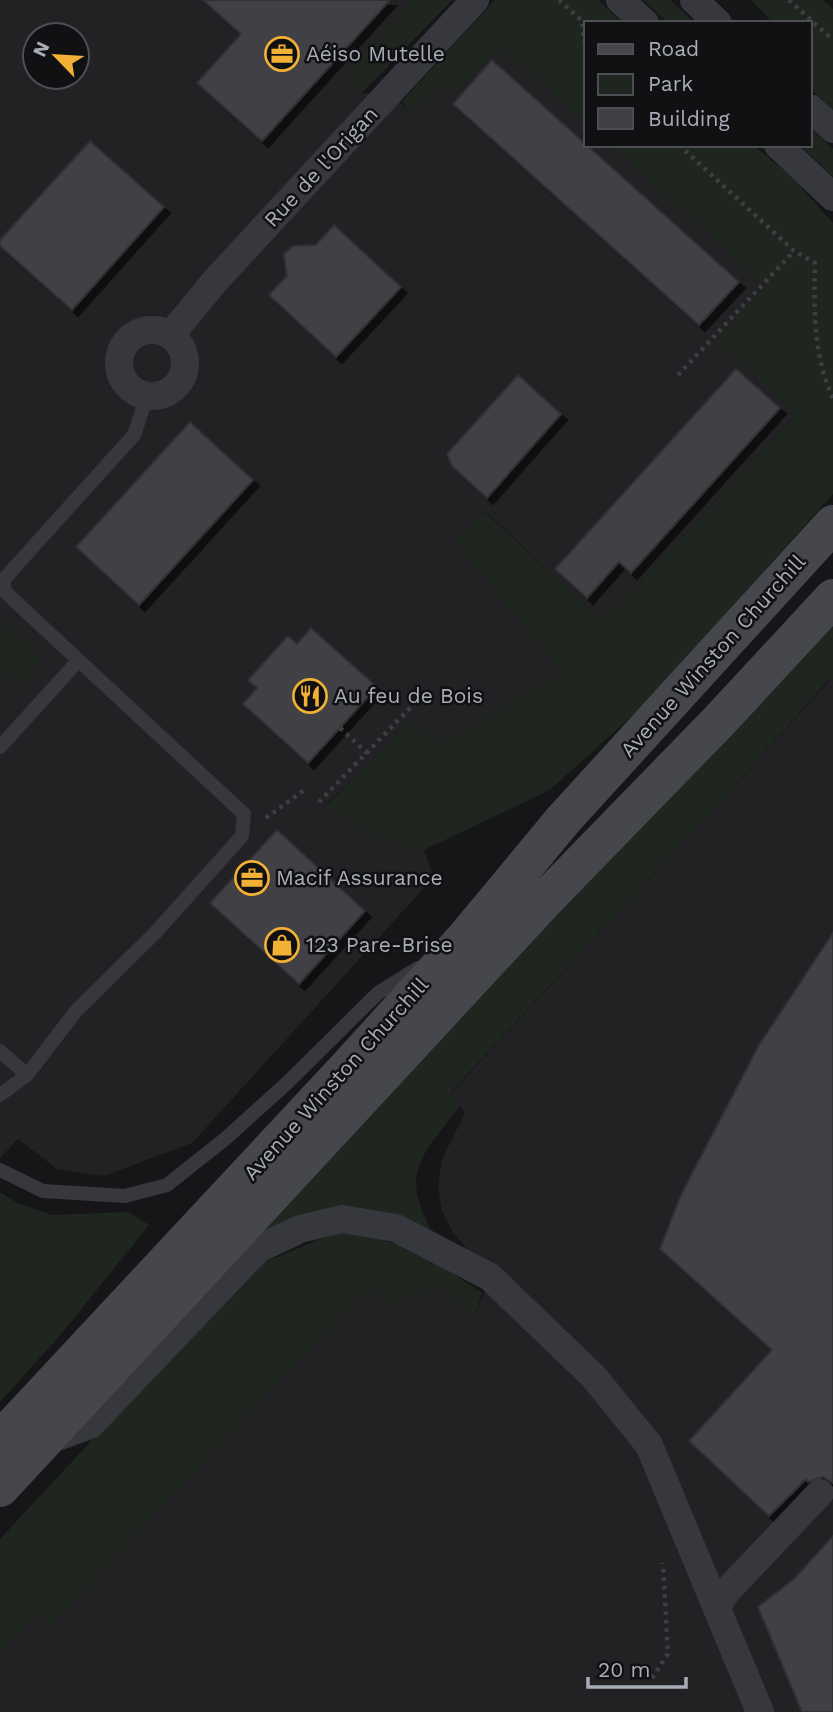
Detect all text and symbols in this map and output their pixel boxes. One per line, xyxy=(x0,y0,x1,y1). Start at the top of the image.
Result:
north arrow xyxy=(21,21,91,91)
legend xyxy=(584,21,812,147)
office icon: Aéiso Mutelle xyxy=(263,35,301,73)
text: Road xyxy=(648,36,699,61)
text: N xyxy=(28,38,54,60)
place label: Aéiso Mutelle xyxy=(306,41,445,66)
text: Park xyxy=(648,71,693,96)
street label: Rue de l'Origan xyxy=(259,101,383,232)
text: Building xyxy=(648,106,730,131)
street label: Avenue Winston Churchill xyxy=(615,549,811,762)
restaurant icon: Au feu de Bois xyxy=(291,677,329,715)
place label: Au feu de Bois xyxy=(334,683,483,708)
office icon: Macif Assurance xyxy=(233,859,271,897)
place label: Macif Assurance xyxy=(276,865,443,890)
shop icon: 123 Pare-Brise xyxy=(263,926,301,964)
place label: 123 Pare-Brise xyxy=(306,932,453,957)
street label: Avenue Winston Churchill xyxy=(238,972,434,1185)
scale bar xyxy=(588,1646,686,1690)
text: 20 m xyxy=(598,1657,650,1682)

